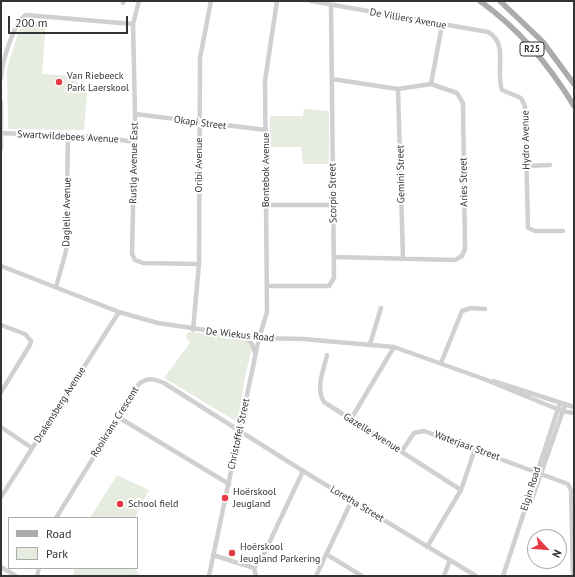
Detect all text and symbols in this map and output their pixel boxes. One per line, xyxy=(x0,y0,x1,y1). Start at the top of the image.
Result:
street label: De Villiers Avenue xyxy=(369,6,447,32)
scale bar xyxy=(10,8,130,34)
text: 200 m xyxy=(15,15,48,30)
road number: R25 xyxy=(520,42,544,56)
place label: Van Riebeeck Park Laerskool xyxy=(67,70,129,94)
marker: Van Riebeeck Park Laerskool xyxy=(54,77,64,87)
street label: Hydro Avenue xyxy=(519,110,533,170)
street label: Okapi Street xyxy=(173,114,227,132)
street label: Rustig Avenue East xyxy=(127,122,141,204)
street label: Swartwildebees Avenue xyxy=(17,128,119,146)
street label: Bontebok Avenue xyxy=(260,133,272,207)
street label: Oribi Avenue xyxy=(193,138,205,192)
street label: Gemini Street xyxy=(394,145,408,203)
street label: Aries Street xyxy=(458,157,470,207)
street label: Scorpio Street xyxy=(326,163,340,223)
street label: Daglelie Avenue xyxy=(60,177,74,247)
street label: De Wiekus Road xyxy=(205,325,275,345)
street label: Drakensberg Avenue xyxy=(32,365,88,445)
street label: Rooikrans Crescent xyxy=(88,385,142,459)
street label: Christoffel Street xyxy=(226,397,252,471)
street label: Gazelle Avenue xyxy=(341,411,403,455)
street label: Waterjaar Street xyxy=(433,429,501,463)
street label: Elgin Road xyxy=(518,465,544,513)
street label: Loretha Street xyxy=(328,483,386,525)
place label: Hoërskool Jeugland xyxy=(233,486,276,510)
marker: Hoërskool Jeugland xyxy=(220,493,230,503)
place label: School field xyxy=(128,498,178,510)
marker: School field xyxy=(115,499,125,509)
legend xyxy=(8,517,138,569)
text: Road xyxy=(46,526,71,541)
north arrow xyxy=(527,529,567,569)
place label: Hoërskool Jeugland Parkering xyxy=(240,541,320,564)
text: Park xyxy=(46,546,68,561)
text: N xyxy=(549,547,565,560)
marker: Hoërskool Jeugland Parkering xyxy=(227,548,237,558)

